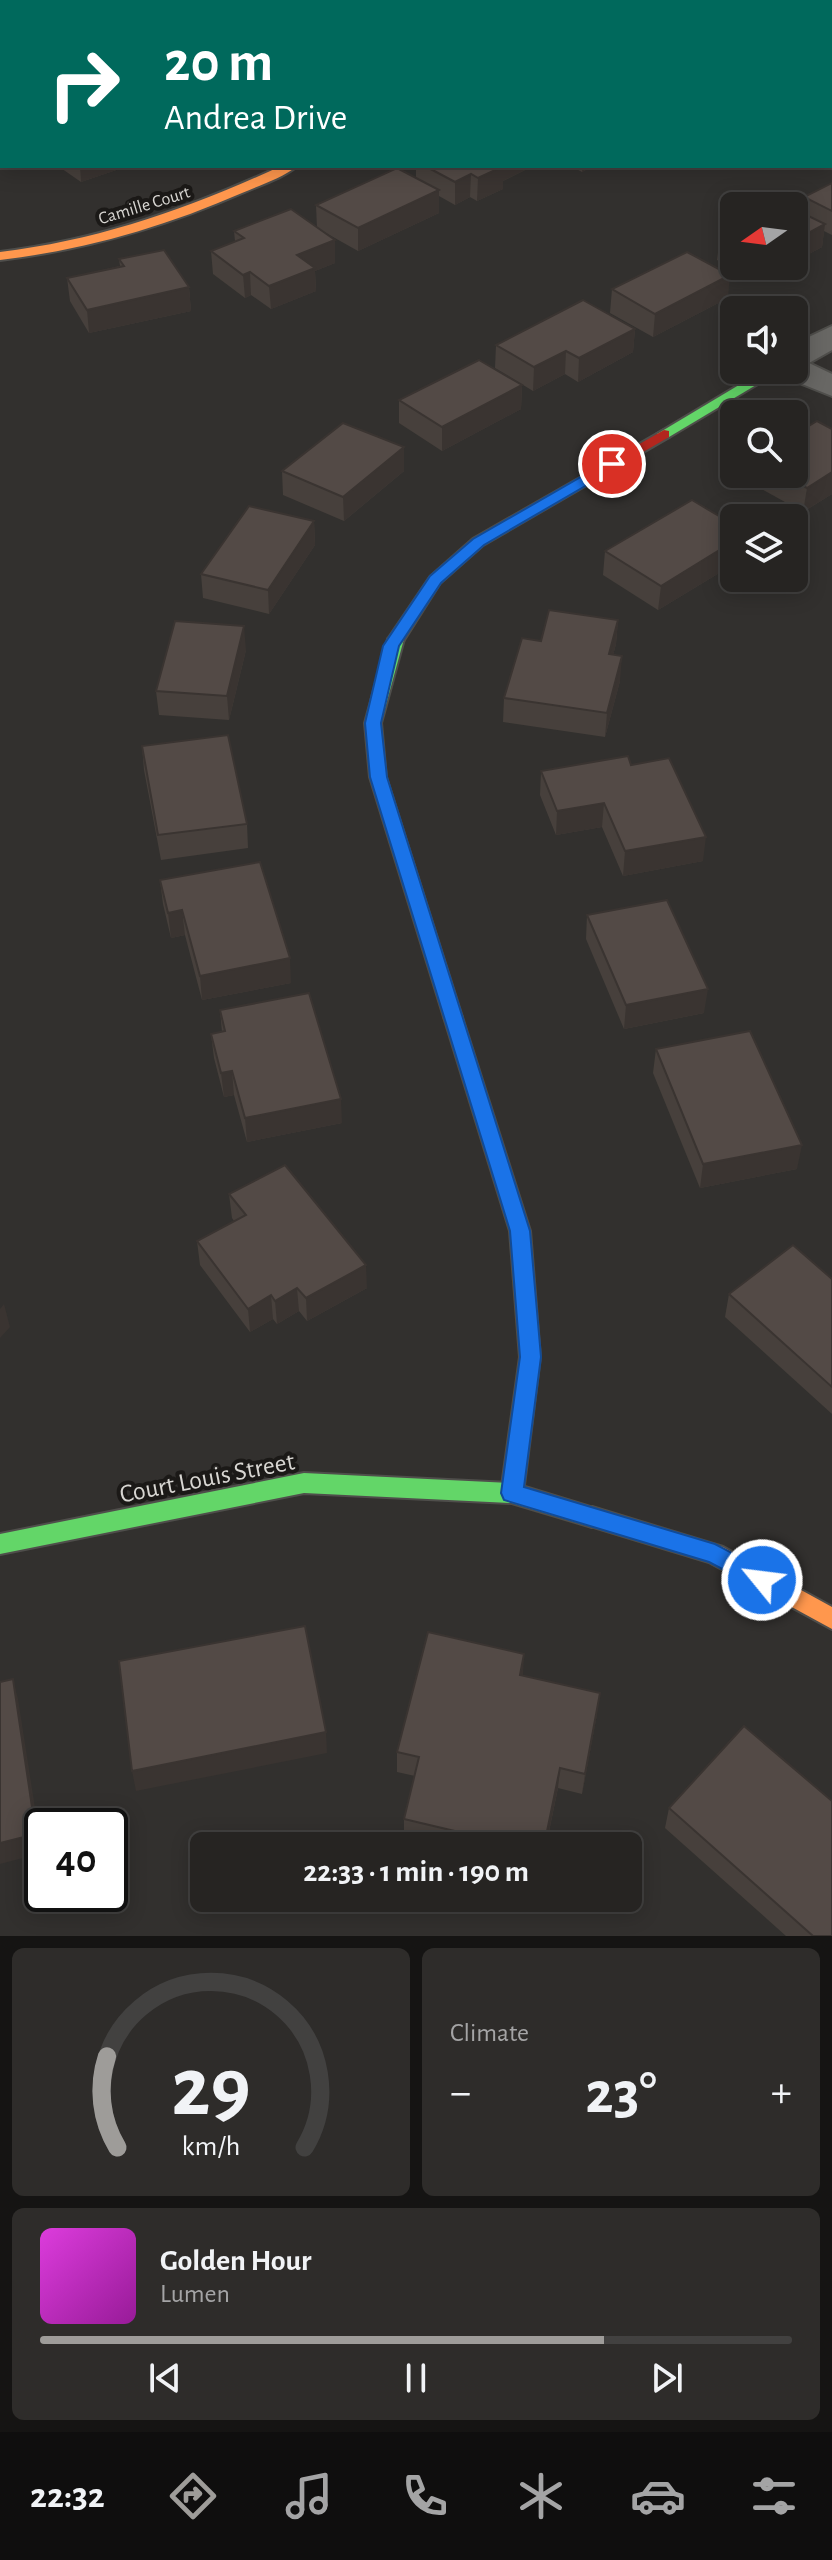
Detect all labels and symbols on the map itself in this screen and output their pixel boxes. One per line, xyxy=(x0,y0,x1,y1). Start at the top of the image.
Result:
street label: Camille Court xyxy=(96,183,192,228)
north arrow xyxy=(720,192,808,280)
pin xyxy=(578,430,646,498)
street label: Court Louis Street xyxy=(118,1448,297,1508)
position arrow xyxy=(720,1538,804,1622)
speed limit sign: 40 xyxy=(24,1808,128,1912)

